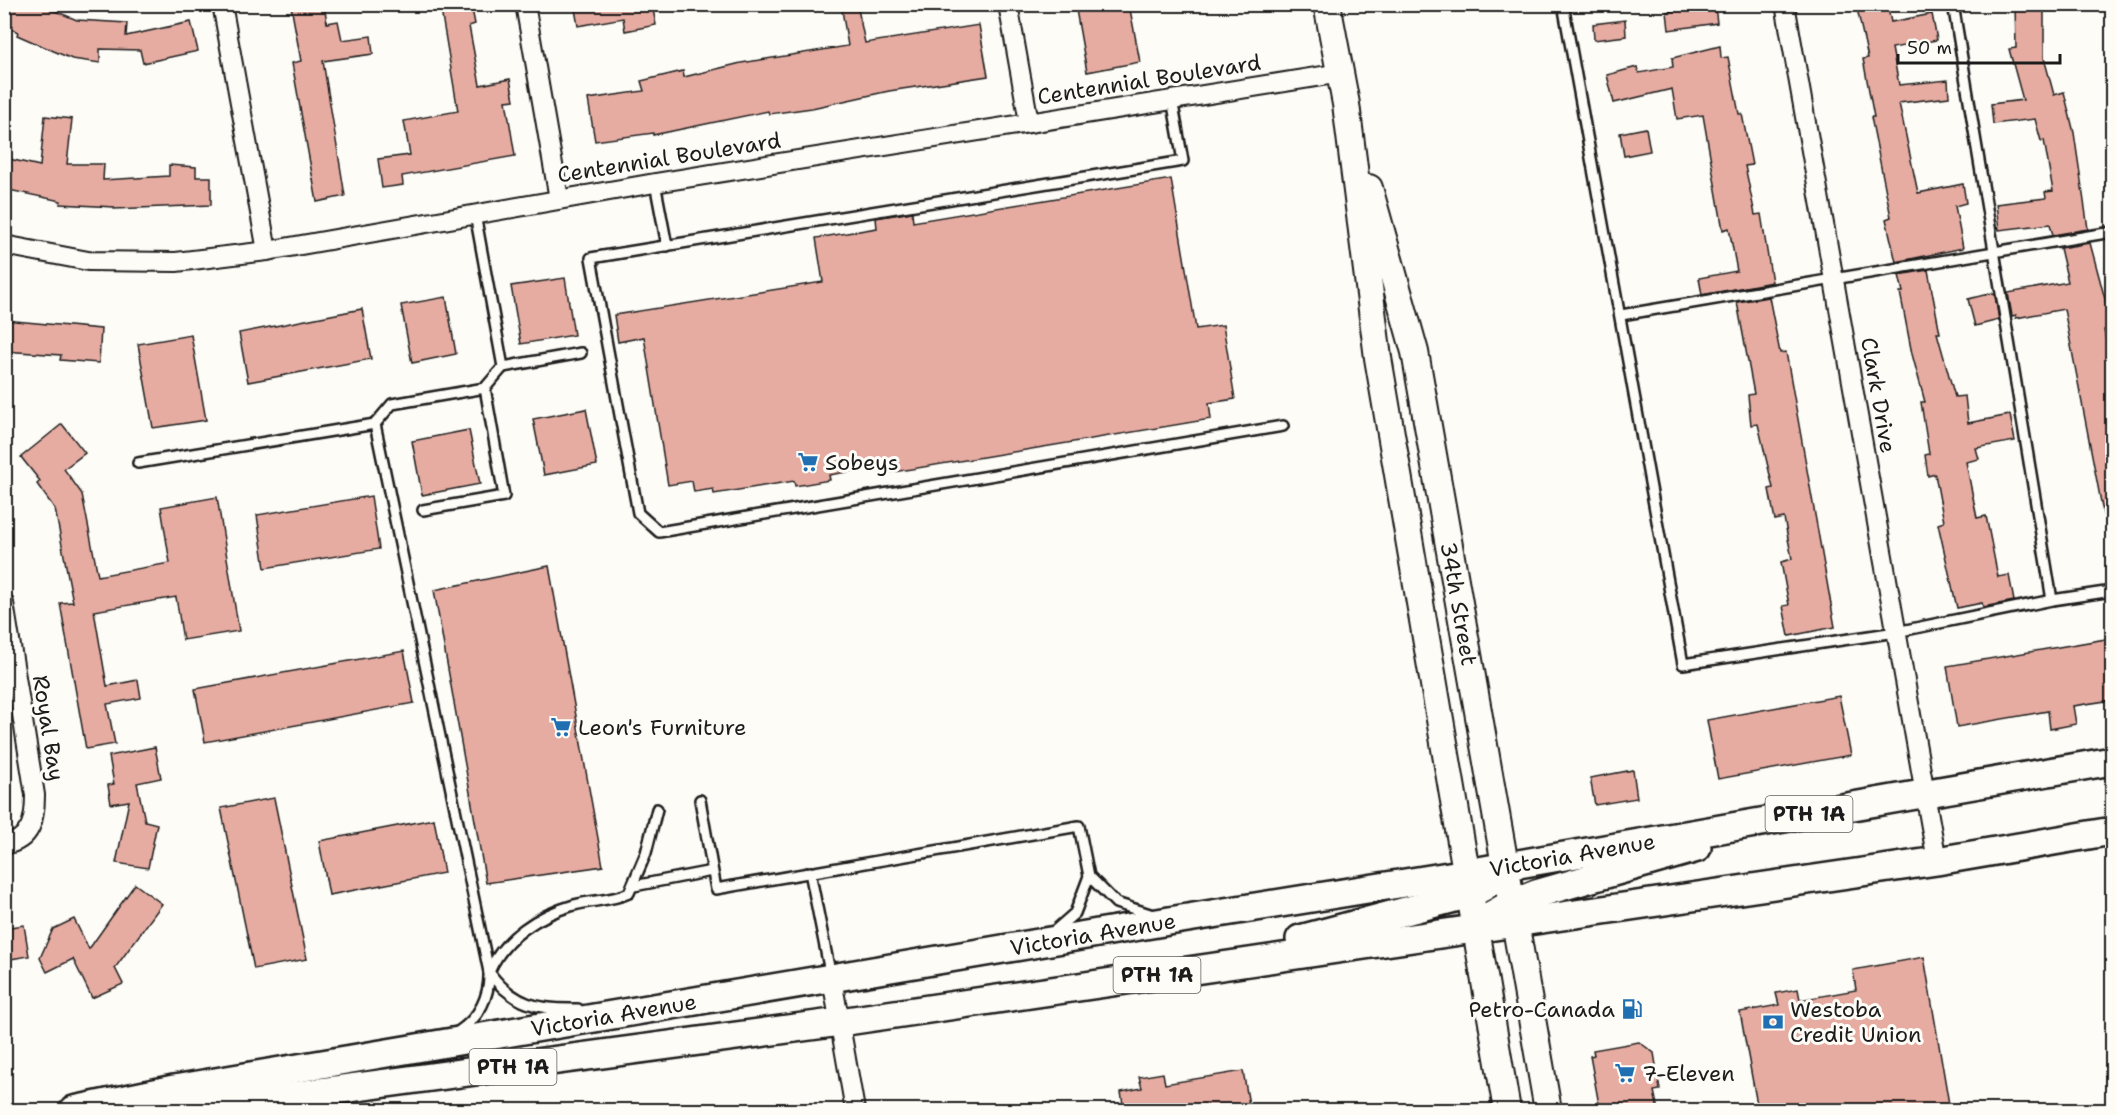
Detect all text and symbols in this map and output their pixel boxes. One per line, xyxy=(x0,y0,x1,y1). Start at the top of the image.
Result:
scale bar xyxy=(1898,27,2060,65)
text: 50 m xyxy=(1907,36,1952,60)
street label: Centennial Boulevard xyxy=(1035,47,1263,111)
street label: Centennial Boulevard xyxy=(555,125,783,189)
street label: Clark Drive xyxy=(1854,335,1903,455)
place label: Sobeys xyxy=(825,448,899,477)
supermarket icon: Sobeys xyxy=(796,450,820,474)
street label: 34th Street xyxy=(1434,540,1484,668)
street label: Royal Bay xyxy=(26,673,71,783)
place label: Leon's Furniture xyxy=(578,713,746,742)
supermarket icon: Leon's Furniture xyxy=(549,715,573,739)
road number: PTH 1A xyxy=(1766,796,1852,832)
street label: Victoria Avenue xyxy=(1487,827,1657,884)
street label: Victoria Avenue xyxy=(1008,906,1178,963)
road number: PTH 1A xyxy=(1114,957,1200,993)
street label: Victoria Avenue xyxy=(529,987,699,1044)
place label: Petro-Canada xyxy=(1468,995,1615,1024)
place label: Westoba Credit Union xyxy=(1790,995,1922,1049)
fuel station icon: Petro-Canada xyxy=(1620,997,1644,1021)
bank icon: Westoba Credit Union xyxy=(1761,1010,1785,1034)
road number: PTH 1A xyxy=(470,1049,556,1085)
place label: 7-Eleven xyxy=(1642,1059,1735,1088)
supermarket icon: 7-Eleven xyxy=(1613,1061,1637,1085)

